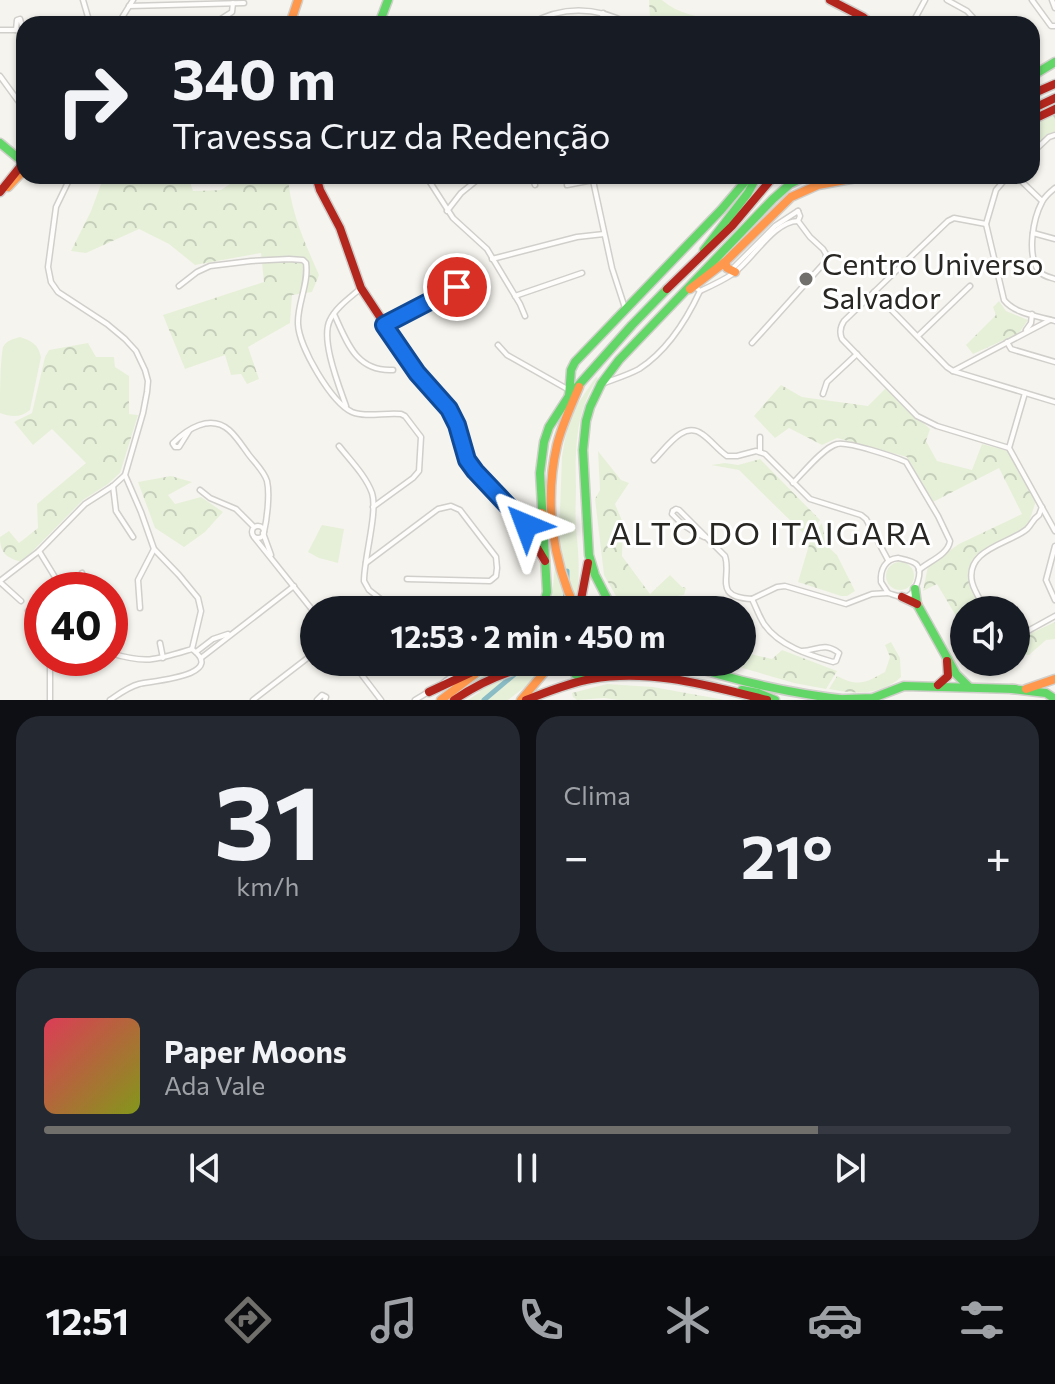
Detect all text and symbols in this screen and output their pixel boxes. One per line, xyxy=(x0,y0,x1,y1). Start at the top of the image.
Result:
text: 340 m xyxy=(172,43,336,112)
icon: right xyxy=(40,48,144,152)
text: Travessa Cruz da Redenção xyxy=(172,112,611,156)
place label: Centro Universo Salvador xyxy=(822,244,1044,315)
pin xyxy=(423,253,491,321)
icon: arrive xyxy=(435,265,479,309)
marker: Centro Universo Salvador xyxy=(797,270,815,288)
position arrow xyxy=(484,483,568,567)
district label: ALTO DO ITAIGARA xyxy=(609,512,933,552)
speed limit sign: 40 xyxy=(24,572,128,676)
map controls xyxy=(950,596,1030,676)
button: sound xyxy=(950,596,1030,676)
text: 12:53 · 2 min · 450 m xyxy=(391,617,665,654)
text: 31 xyxy=(214,754,322,881)
text: Clima xyxy=(564,779,631,810)
text: 21° xyxy=(741,818,833,891)
text: − xyxy=(564,828,589,882)
text: + xyxy=(985,828,1011,882)
text: km/h xyxy=(236,870,299,901)
text: Paper Moons xyxy=(164,1032,347,1069)
text: Ada Vale xyxy=(164,1069,265,1100)
icon: previous xyxy=(183,1146,227,1190)
icon: pause xyxy=(505,1146,549,1190)
icon: next xyxy=(828,1146,872,1190)
icon: directions xyxy=(220,1292,276,1348)
icon: music xyxy=(366,1292,422,1348)
icon: phone xyxy=(513,1292,569,1348)
icon: climate xyxy=(660,1292,716,1348)
icon: car xyxy=(807,1292,863,1348)
icon: filters xyxy=(954,1292,1010,1348)
text: 12:51 xyxy=(45,1298,129,1342)

